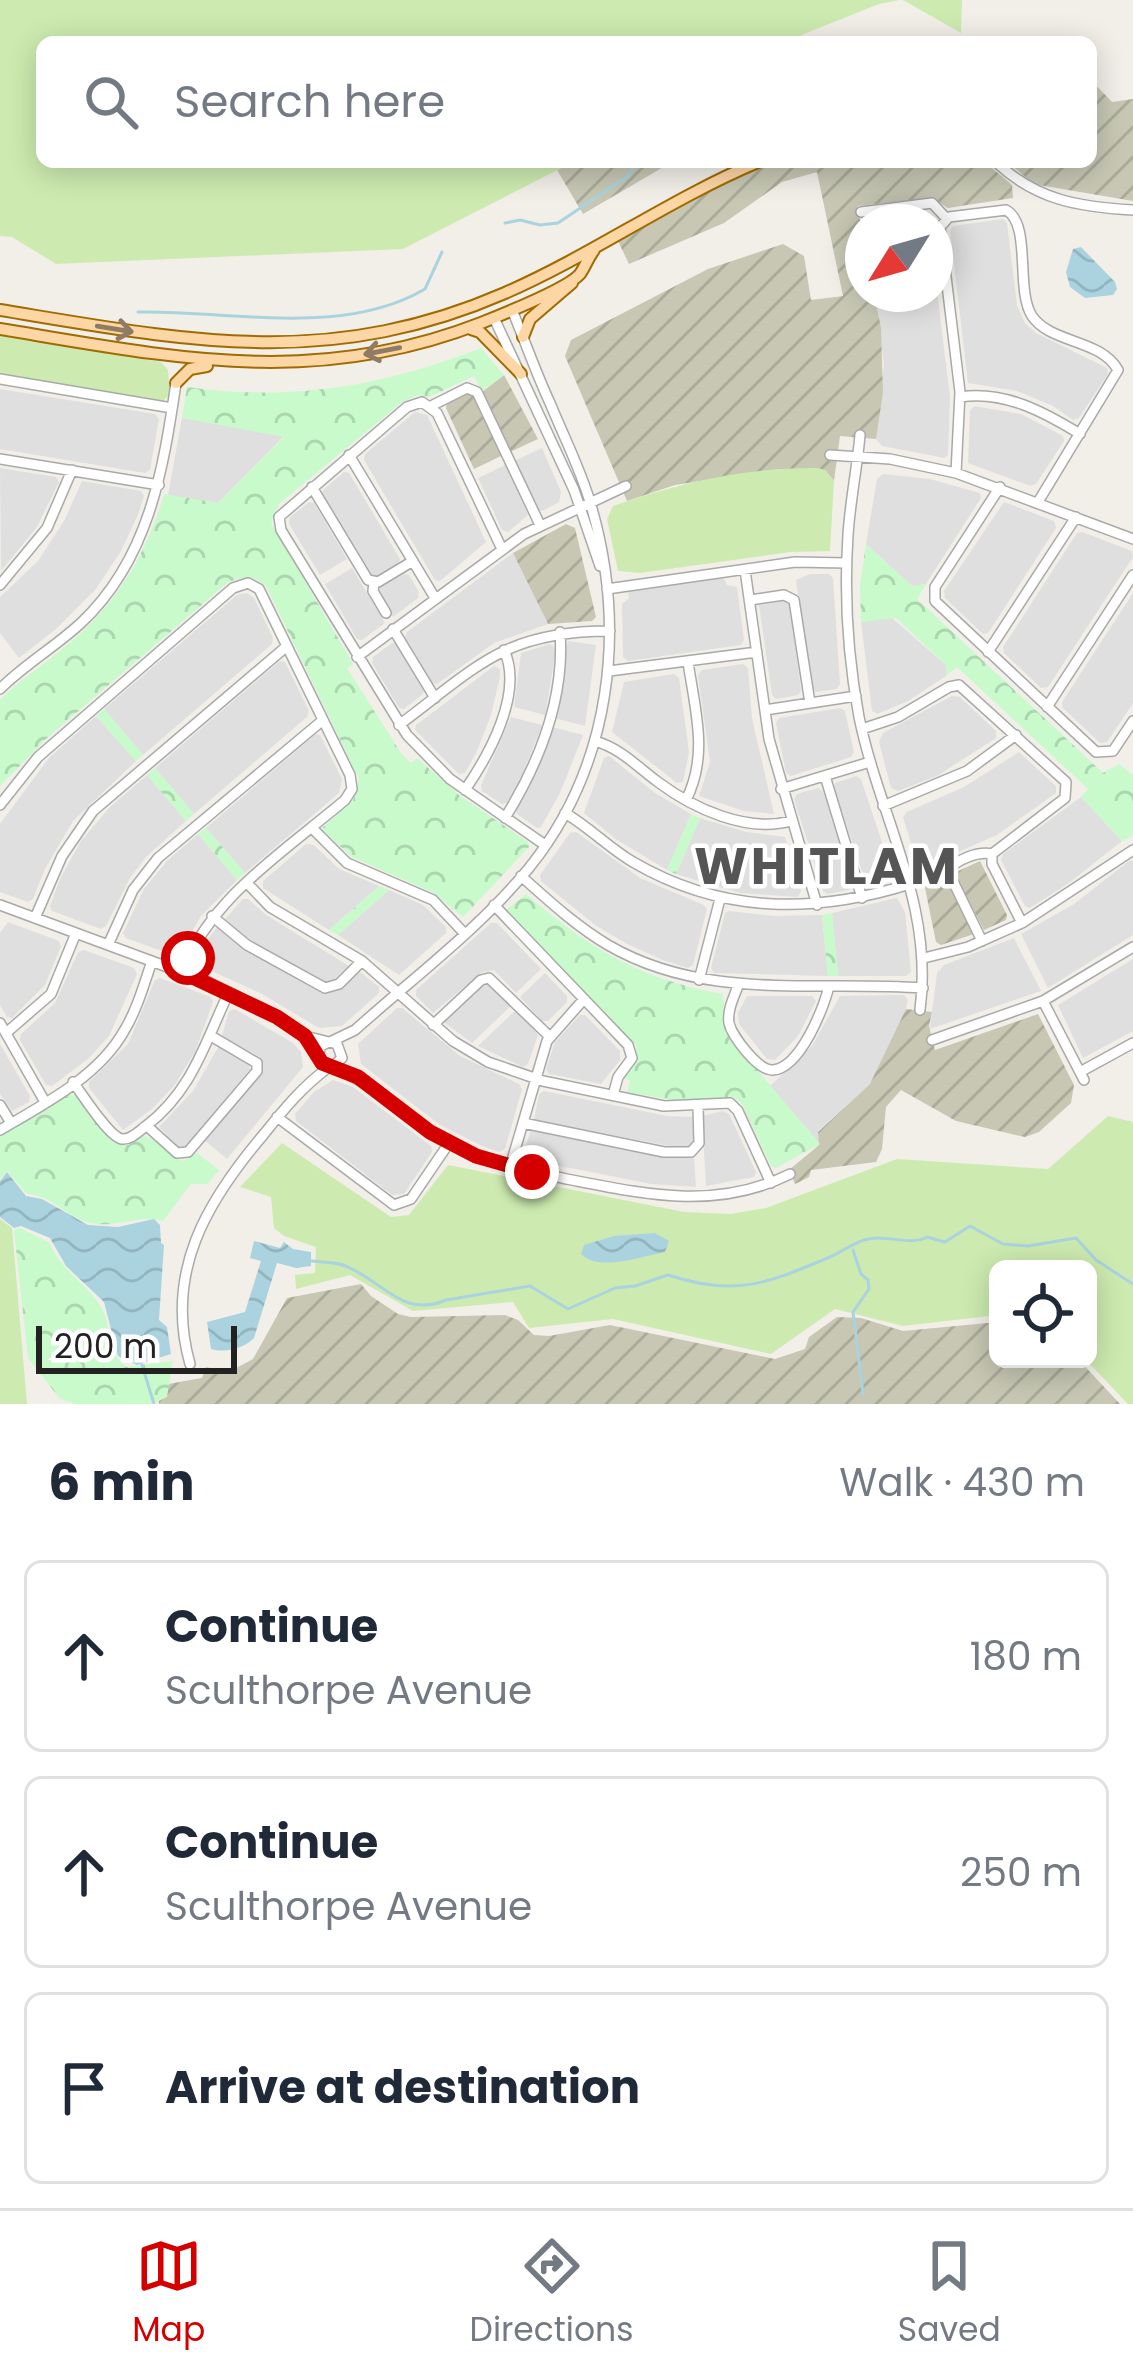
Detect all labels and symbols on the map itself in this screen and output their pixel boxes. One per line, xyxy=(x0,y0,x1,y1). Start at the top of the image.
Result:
north arrow xyxy=(845,204,953,312)
one-way arrow xyxy=(95,318,134,341)
one-way arrow xyxy=(364,341,403,363)
district label: WHITLAM xyxy=(694,830,960,902)
route start xyxy=(161,931,215,985)
route end xyxy=(505,1145,559,1199)
scale bar xyxy=(36,1320,237,1373)

